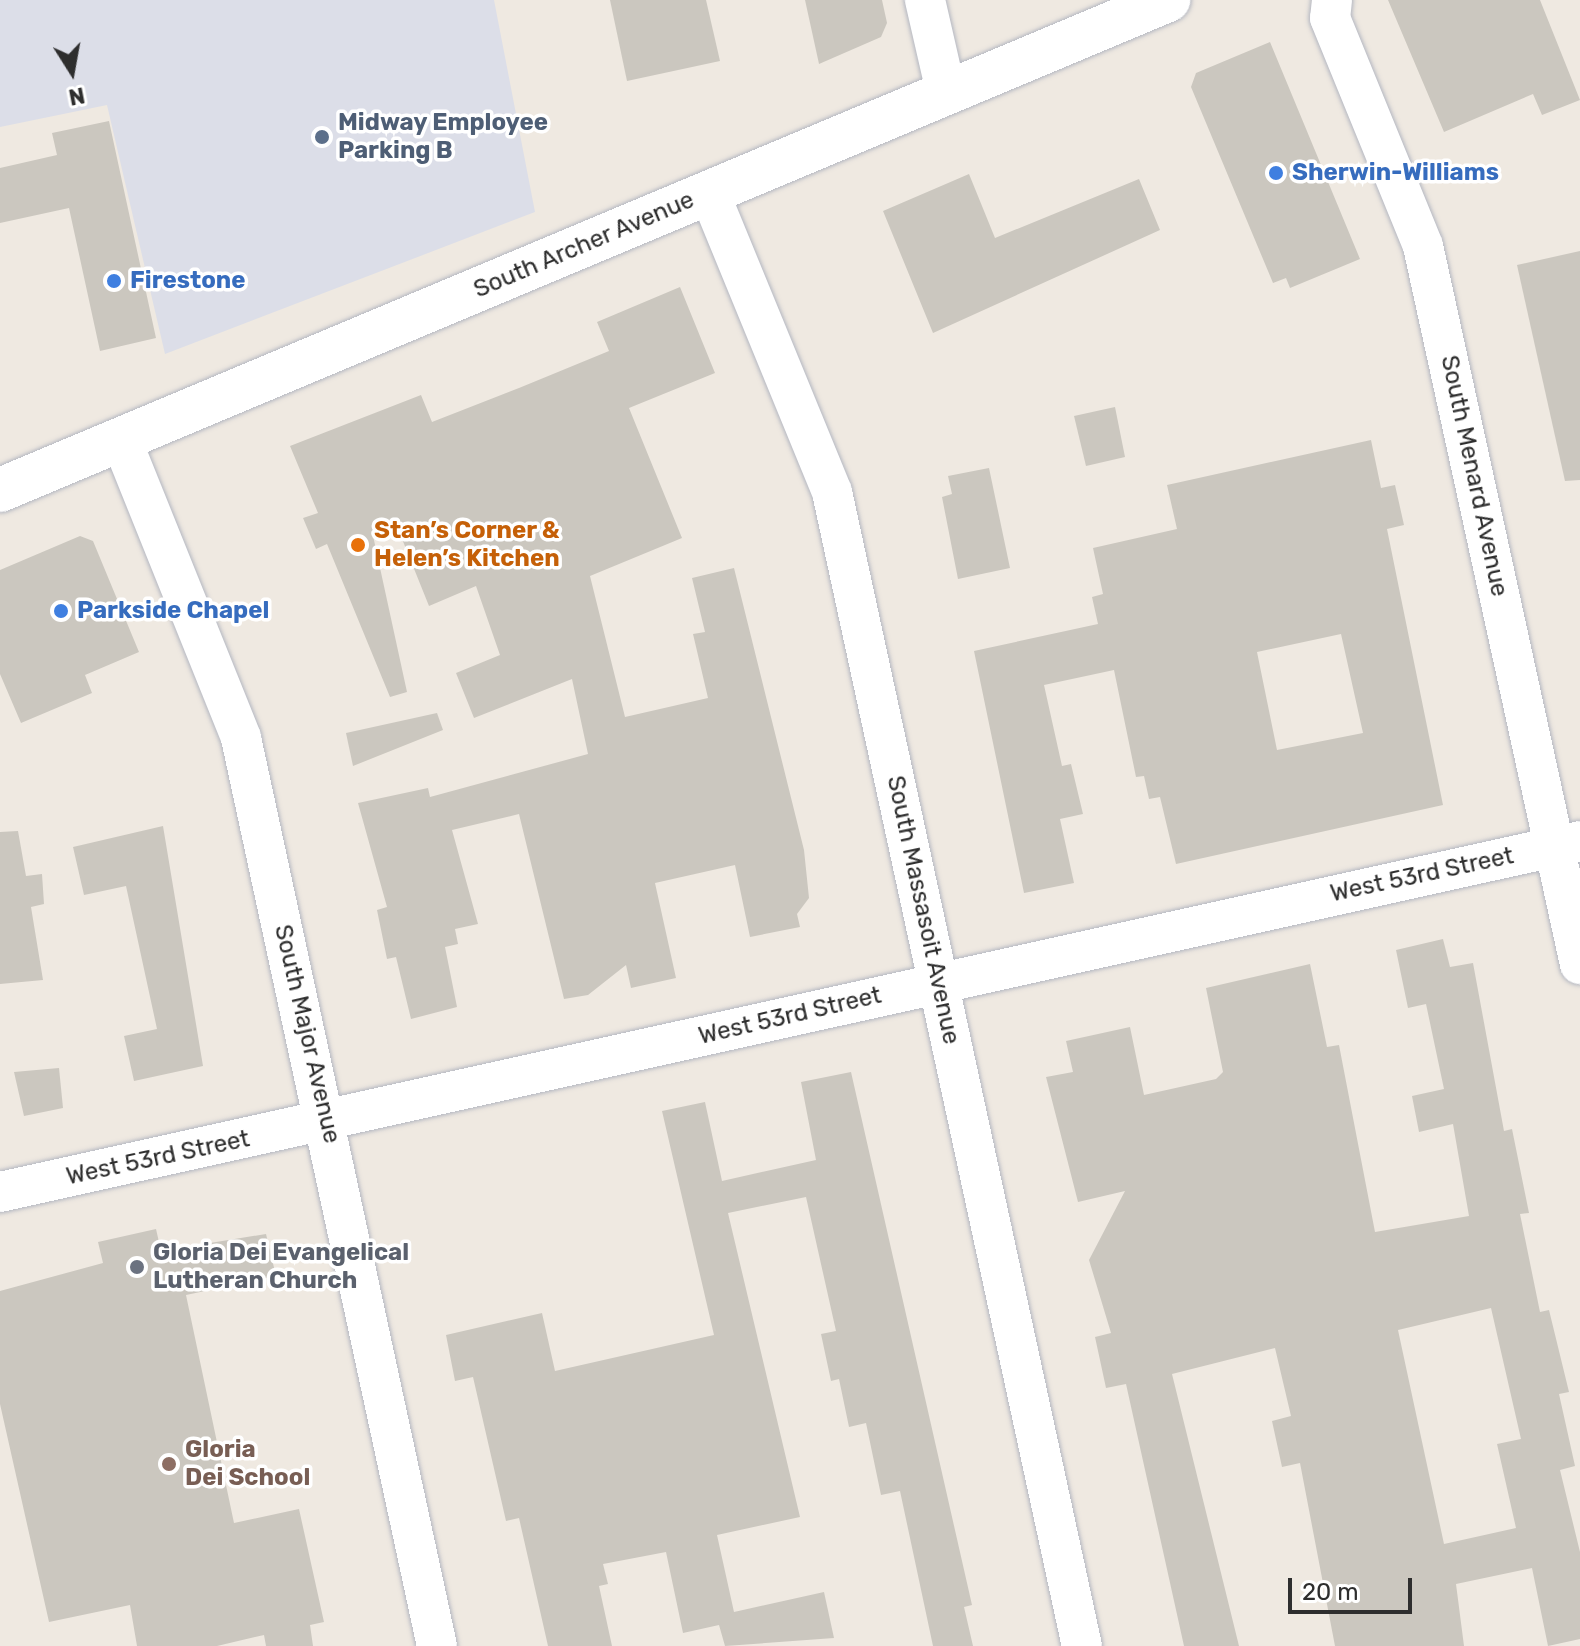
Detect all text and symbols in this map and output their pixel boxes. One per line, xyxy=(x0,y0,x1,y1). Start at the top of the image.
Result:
north arrow xyxy=(32,32,112,112)
text: N xyxy=(66,81,87,111)
place label: Midway Employee Parking B xyxy=(338,109,549,165)
marker: Midway Employee Parking B xyxy=(313,128,331,146)
place label: Sherwin-Williams xyxy=(1292,159,1499,187)
marker: Sherwin-Williams xyxy=(1267,164,1285,182)
street label: South Archer Avenue xyxy=(469,185,699,305)
place label: Firestone xyxy=(130,267,246,295)
marker: Firestone xyxy=(105,272,123,290)
street label: South Menard Avenue xyxy=(1434,352,1514,600)
place label: Stan’s Corner & Helen’s Kitchen xyxy=(374,517,560,573)
marker: Stan’s Corner & Helen’s Kitchen xyxy=(349,536,367,554)
place label: Parkside Chapel xyxy=(77,597,269,625)
marker: Parkside Chapel xyxy=(52,602,70,620)
street label: South Massasoit Avenue xyxy=(880,773,966,1047)
street label: West 53rd Street xyxy=(1328,842,1516,908)
street label: South Major Avenue xyxy=(268,921,346,1147)
street label: West 53rd Street xyxy=(696,981,884,1051)
street label: West 53rd Street xyxy=(64,1125,252,1191)
place label: Gloria Dei Evangelical Lutheran Church xyxy=(153,1239,409,1295)
marker: Gloria Dei Evangelical Lutheran Church xyxy=(128,1258,146,1276)
place label: Gloria Dei School xyxy=(185,1436,310,1492)
marker: Gloria Dei School xyxy=(160,1455,178,1473)
scale bar xyxy=(1292,1562,1416,1612)
text: 20 m xyxy=(1302,1578,1359,1606)

